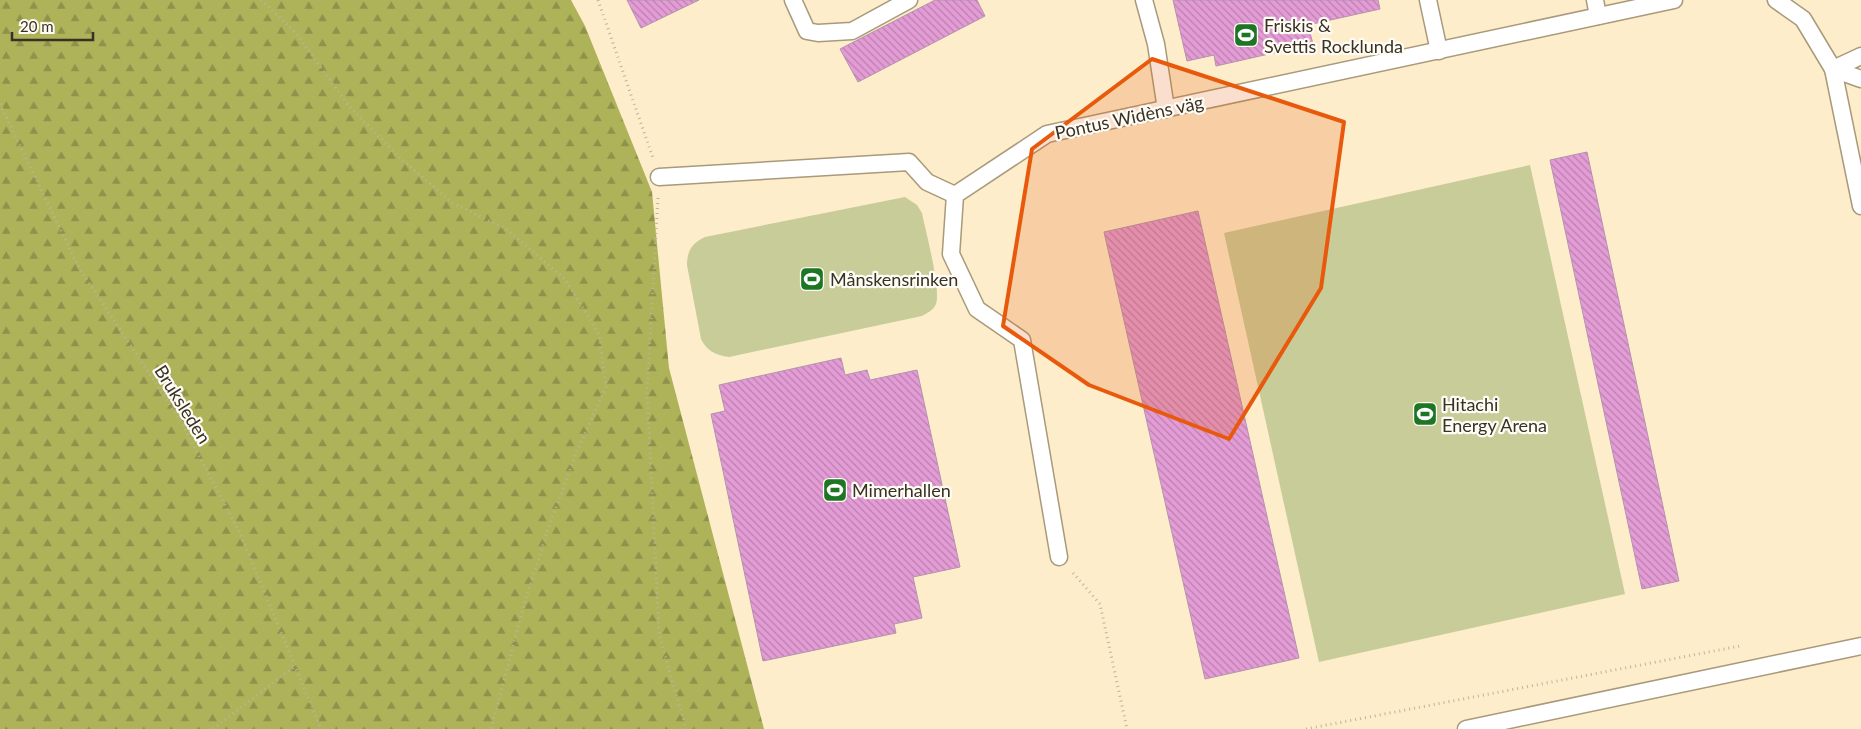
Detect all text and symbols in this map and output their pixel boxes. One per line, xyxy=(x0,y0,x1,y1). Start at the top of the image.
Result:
scale bar xyxy=(12,10,94,42)
place label: Friskis & Svettis Rocklunda xyxy=(1264,14,1403,57)
text: 20 m xyxy=(20,17,54,35)
sports icon: Friskis & Svettis Rocklunda xyxy=(1233,22,1259,48)
street label: Pontus Widèns väg xyxy=(1053,91,1205,143)
sports icon: Månskensrinken xyxy=(799,266,825,292)
place label: Månskensrinken xyxy=(830,268,958,290)
street label: Bruksleden xyxy=(150,361,216,447)
place label: Hitachi Energy Arena xyxy=(1442,393,1547,436)
sports icon: Hitachi Energy Arena xyxy=(1412,401,1438,427)
sports icon: Mimerhallen xyxy=(822,477,848,503)
place label: Mimerhallen xyxy=(852,479,951,501)

